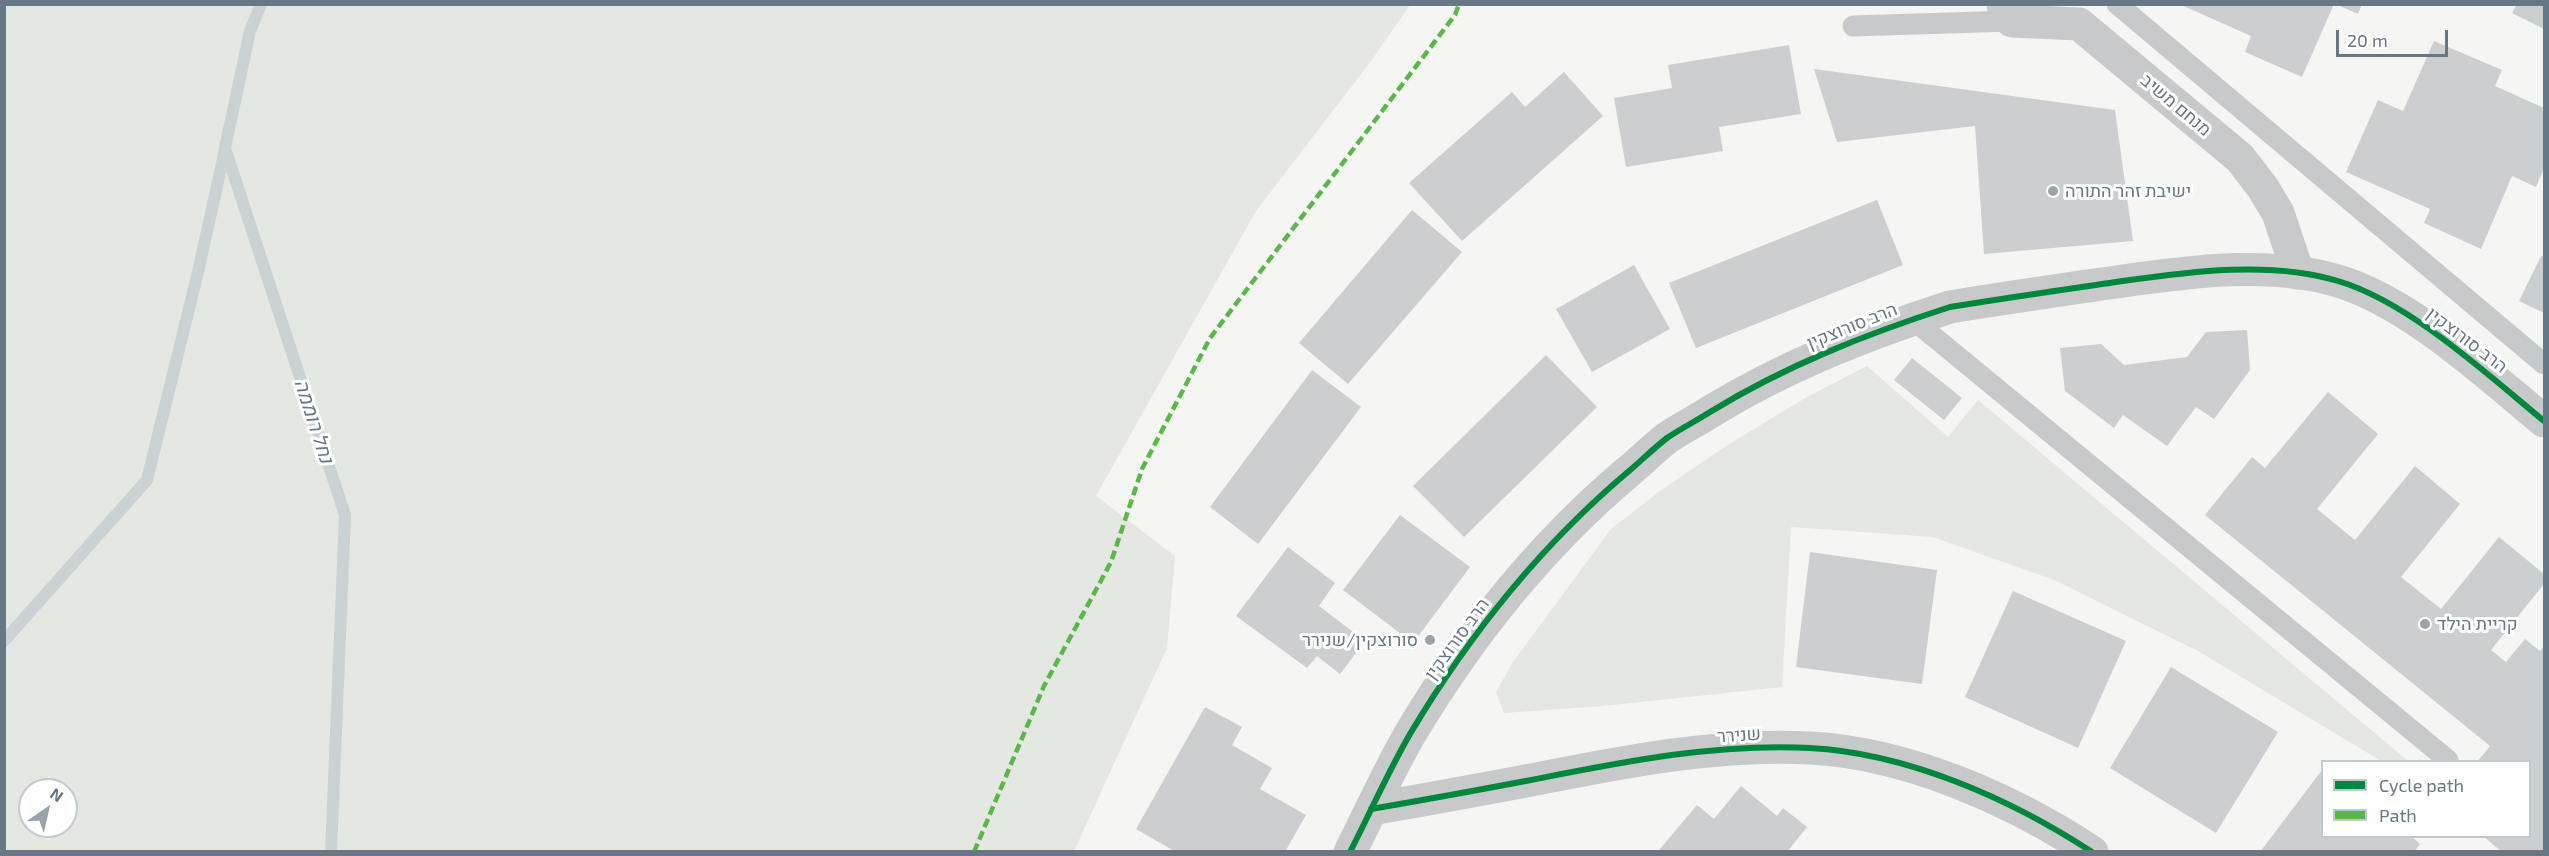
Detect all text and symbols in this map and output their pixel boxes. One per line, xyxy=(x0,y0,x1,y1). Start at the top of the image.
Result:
scale bar xyxy=(2339,18,2452,56)
text: 20 m xyxy=(2347,29,2388,51)
street label: מנחם משיב xyxy=(2137,69,2215,141)
place label: ישיבת זהר התורה xyxy=(2065,180,2191,202)
marker: ישיבת זהר התורה xyxy=(2046,184,2060,198)
street label: הרב סורוצקין xyxy=(1804,298,1900,354)
street label: הרב סורוצקין xyxy=(2422,303,2512,377)
water label: נחל רוממה xyxy=(289,376,339,466)
street label: הרב סורוצקין xyxy=(1420,594,1494,684)
place label: קריית הילד xyxy=(2437,613,2518,635)
marker: קריית הילד xyxy=(2418,617,2432,631)
place label: סורוצקין/שנירר xyxy=(1302,629,1418,651)
marker: סורוצקין/שנירר xyxy=(1423,633,1437,647)
street label: שנירר xyxy=(1716,723,1762,747)
legend xyxy=(2321,760,2531,838)
text: Cycle path xyxy=(2379,774,2464,796)
north arrow xyxy=(18,778,78,838)
text: N xyxy=(47,783,67,805)
text: Path xyxy=(2379,804,2417,826)

